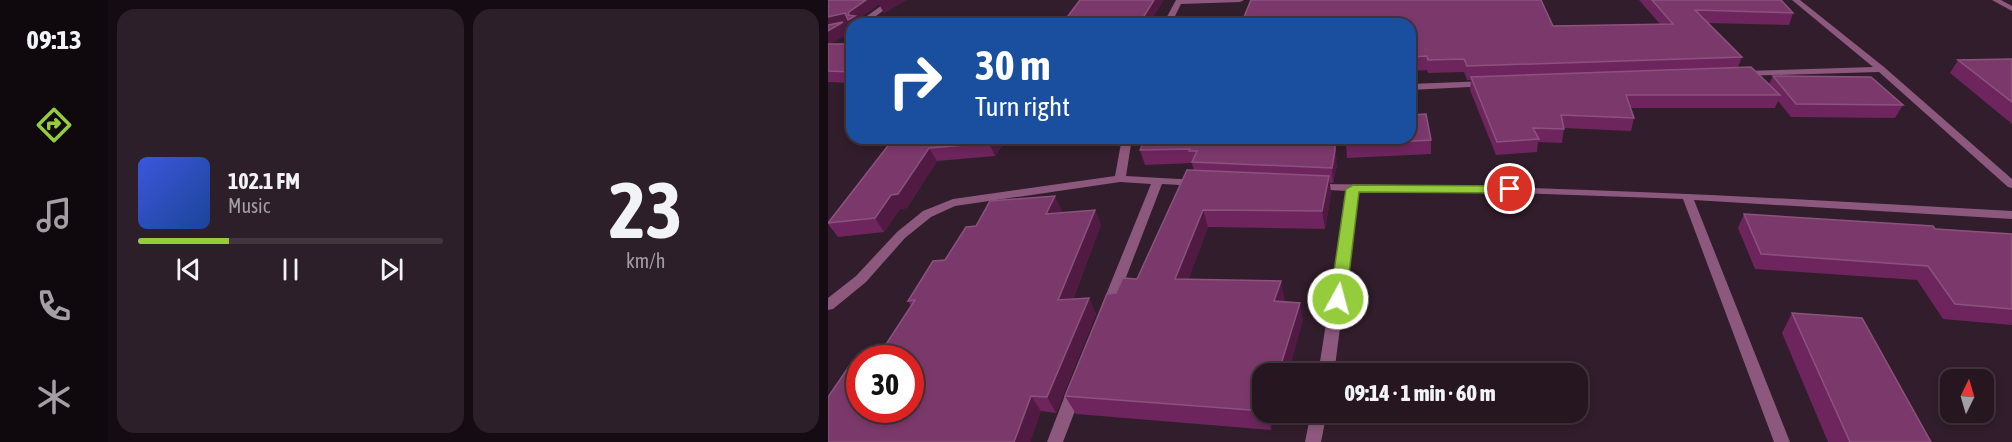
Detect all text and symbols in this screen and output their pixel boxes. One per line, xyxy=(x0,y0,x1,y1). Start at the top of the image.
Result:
text: 09:13 xyxy=(26,24,82,55)
text: 30 m xyxy=(975,41,1050,89)
icon: right xyxy=(876,42,954,120)
text: Turn right xyxy=(975,91,1070,122)
icon: directions xyxy=(33,104,75,146)
pin xyxy=(1484,163,1535,214)
text: 23 xyxy=(609,165,682,255)
text: 102.1 FM xyxy=(228,168,300,194)
icon: arrive xyxy=(1493,172,1526,205)
icon: music xyxy=(33,194,75,236)
text: Music xyxy=(228,194,270,217)
text: km/h xyxy=(626,249,666,272)
icon: previous xyxy=(172,253,205,286)
icon: pause xyxy=(274,253,307,286)
icon: next xyxy=(375,253,408,286)
position arrow xyxy=(1306,267,1370,331)
icon: phone xyxy=(33,285,75,327)
speed limit sign: 30 xyxy=(846,345,924,423)
north arrow xyxy=(1940,369,1994,423)
map controls xyxy=(1940,369,1994,423)
icon: climate xyxy=(33,376,75,418)
text: 09:14 · 1 min · 60 m xyxy=(1344,380,1496,406)

